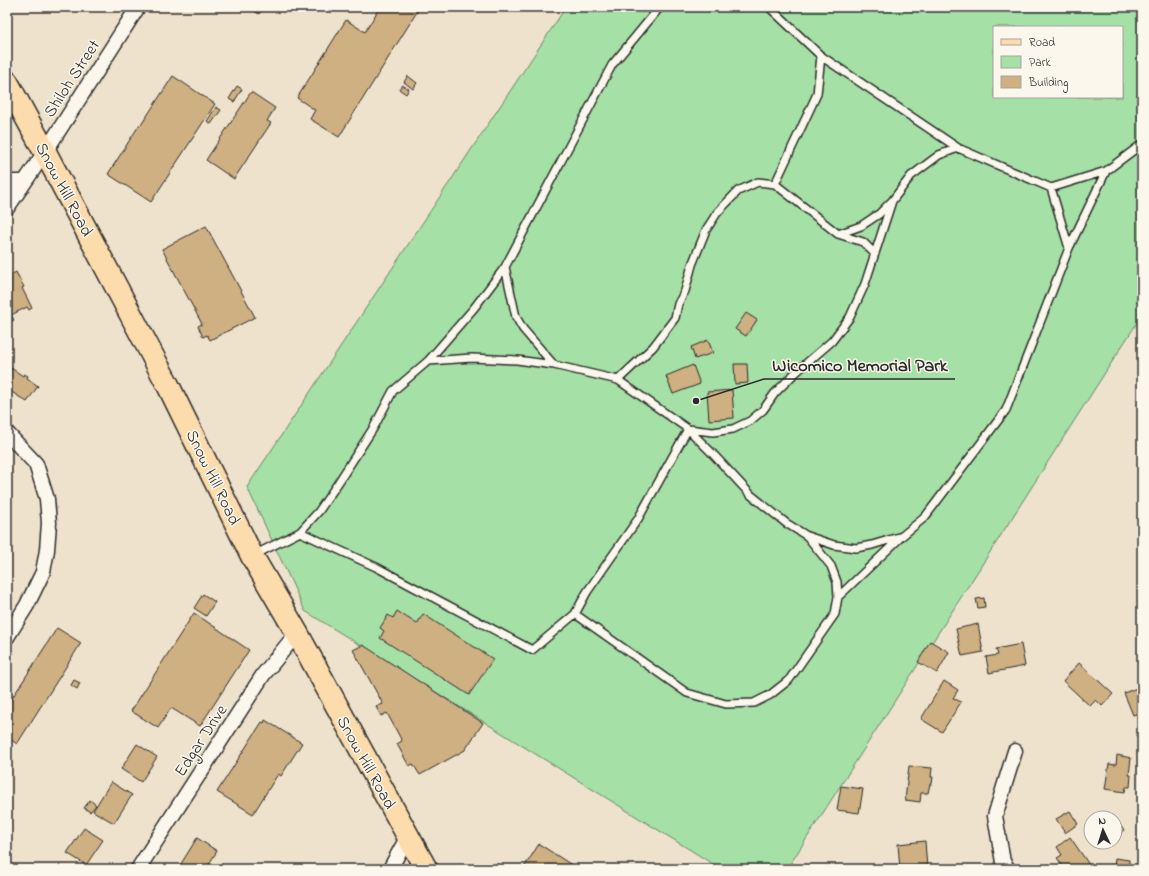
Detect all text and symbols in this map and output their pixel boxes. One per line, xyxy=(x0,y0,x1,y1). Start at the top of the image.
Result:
legend xyxy=(993,26,1123,98)
text: Road xyxy=(1029,34,1055,52)
street label: Shiloh Street xyxy=(38,35,107,123)
text: Park xyxy=(1029,54,1051,72)
text: Building xyxy=(1028,74,1068,93)
street label: Snow Hill Road xyxy=(28,138,99,242)
callout: Wicomico Memorial Park xyxy=(764,349,955,379)
text: Wicomico Memorial Park xyxy=(772,354,949,380)
street label: Snow Hill Road xyxy=(179,426,247,530)
street label: Edgar Drive xyxy=(169,699,236,783)
street label: Snow Hill Road xyxy=(330,711,402,814)
north arrow xyxy=(1083,810,1123,850)
text: N xyxy=(1098,813,1107,829)

